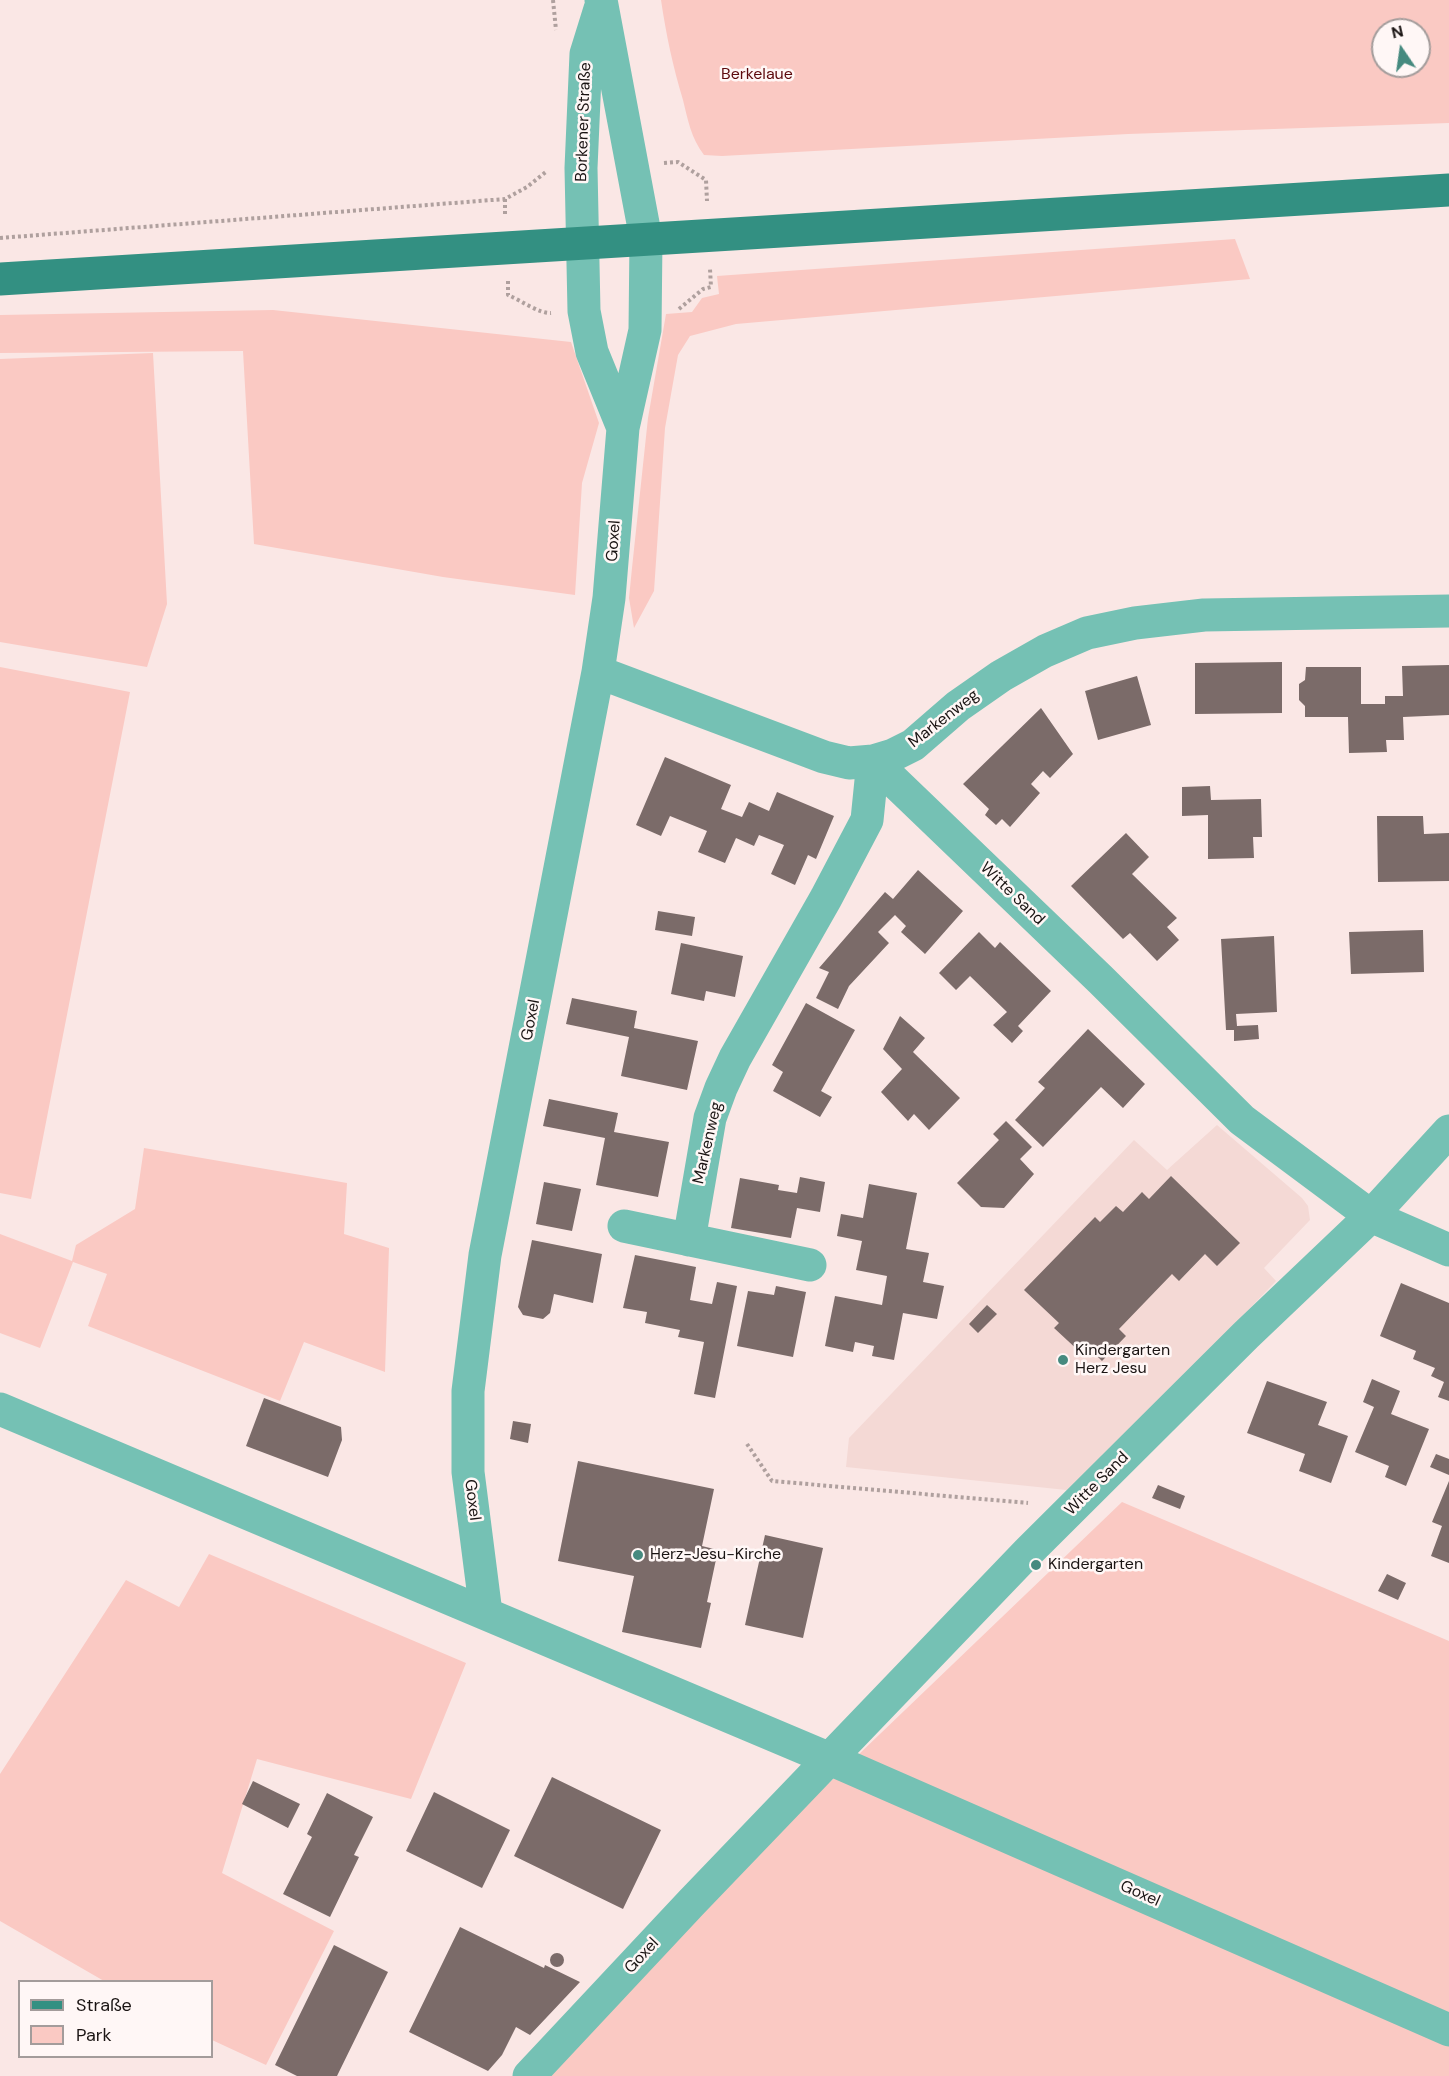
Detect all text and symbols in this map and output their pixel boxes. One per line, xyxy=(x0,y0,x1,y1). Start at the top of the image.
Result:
north arrow xyxy=(1371,18,1431,78)
text: N xyxy=(1389,20,1405,43)
street label: Borkener Straße xyxy=(572,62,596,182)
park label: Berkelaue xyxy=(721,65,793,85)
street label: Goxel xyxy=(603,520,625,562)
street label: Markenweg xyxy=(905,686,983,752)
street label: Witte Sand xyxy=(976,859,1048,929)
street label: Goxel xyxy=(518,998,544,1042)
street label: Markenweg xyxy=(689,1100,727,1186)
place label: Kindergarten Herz Jesu xyxy=(1075,1341,1170,1379)
marker: Kindergarten Herz Jesu xyxy=(1056,1353,1070,1367)
street label: Witte Sand xyxy=(1061,1448,1133,1520)
street label: Goxel xyxy=(460,1478,484,1522)
place label: Herz-Jesu-Kirche xyxy=(650,1545,781,1565)
marker: Herz-Jesu-Kirche xyxy=(631,1548,645,1562)
place label: Kindergarten xyxy=(1048,1555,1143,1575)
marker: Kindergarten xyxy=(1029,1558,1043,1572)
street label: Goxel xyxy=(1117,1877,1163,1911)
street label: Goxel xyxy=(621,1934,663,1978)
legend xyxy=(18,1980,213,2058)
text: Straße xyxy=(76,1993,132,2017)
text: Park xyxy=(76,2023,112,2047)

